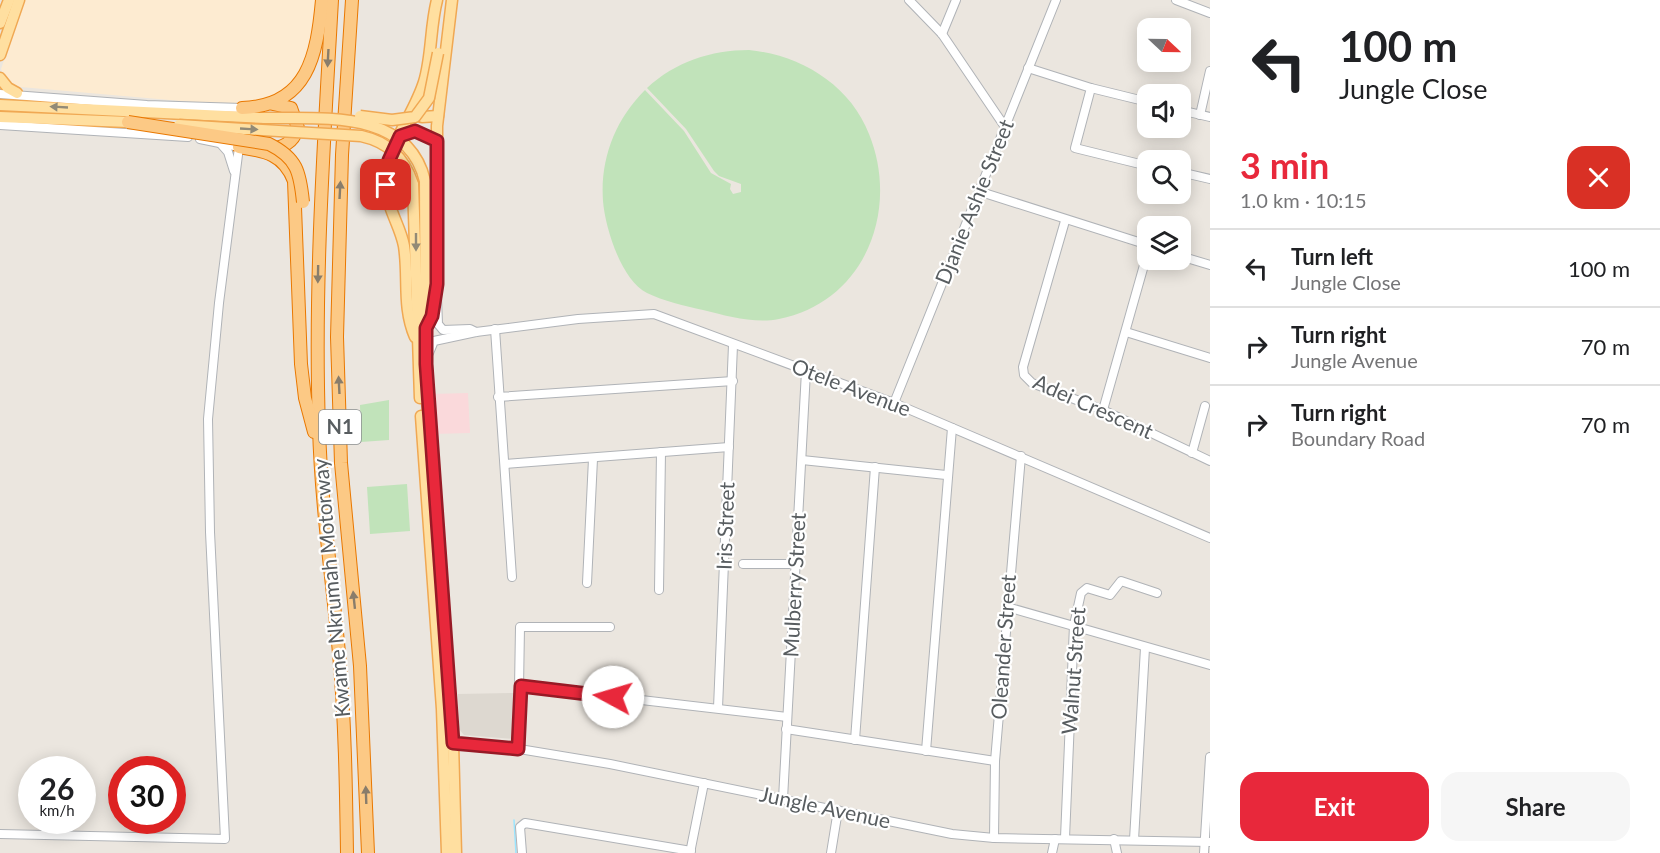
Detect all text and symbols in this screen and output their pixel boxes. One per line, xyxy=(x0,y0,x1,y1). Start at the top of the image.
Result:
north arrow xyxy=(1137,18,1191,72)
map controls xyxy=(1137,18,1191,270)
text: 100 m xyxy=(1339,21,1457,71)
icon: left xyxy=(1240,24,1318,102)
one-way arrow xyxy=(324,49,333,68)
text: Jungle Close xyxy=(1339,72,1487,105)
button: sound xyxy=(1137,84,1191,138)
one-way arrow xyxy=(50,103,69,112)
street label: Djanie Ashie Street xyxy=(929,115,1018,288)
one-way arrow xyxy=(239,125,258,134)
text: 3 min xyxy=(1240,143,1329,187)
button: close xyxy=(1567,146,1630,209)
button: search xyxy=(1137,150,1191,204)
pin xyxy=(360,159,411,210)
icon: arrive xyxy=(369,168,402,201)
one-way arrow xyxy=(335,180,345,199)
text: 1.0 km · 10:15 xyxy=(1240,188,1367,212)
button: layers xyxy=(1137,216,1191,270)
one-way arrow xyxy=(411,233,421,252)
text: Turn left xyxy=(1291,243,1373,270)
icon: left xyxy=(1240,252,1273,285)
text: 100 m xyxy=(1568,255,1630,282)
one-way arrow xyxy=(313,265,323,284)
text: Jungle Close xyxy=(1291,270,1401,294)
text: Turn right xyxy=(1291,321,1386,348)
icon: right xyxy=(1240,330,1273,363)
text: 70 m xyxy=(1581,333,1630,360)
text: Jungle Avenue xyxy=(1291,348,1418,372)
street label: Otele Avenue xyxy=(788,352,915,421)
street label: Adei Crescent xyxy=(1030,368,1158,443)
one-way arrow xyxy=(335,375,344,394)
text: Turn right xyxy=(1291,399,1386,426)
icon: right xyxy=(1240,408,1273,441)
road number: N1 xyxy=(319,410,361,444)
text: 70 m xyxy=(1581,411,1630,438)
text: Boundary Road xyxy=(1291,426,1425,450)
street label: Kwame Nkrumah Motorway xyxy=(307,458,354,719)
street label: Iris Street xyxy=(710,481,739,570)
street label: Mulberry Street xyxy=(777,511,810,658)
street label: Oleander Street xyxy=(985,573,1020,720)
one-way arrow xyxy=(349,590,359,609)
street label: Walnut Street xyxy=(1056,606,1089,735)
position arrow xyxy=(581,665,645,729)
speed limit sign: 30 xyxy=(108,756,186,834)
text: 26 xyxy=(40,770,74,806)
button: Exit xyxy=(1240,772,1429,841)
button: Share xyxy=(1441,772,1630,841)
street label: Jungle Avenue xyxy=(758,780,893,833)
one-way arrow xyxy=(362,785,371,804)
text: km/h xyxy=(39,801,75,819)

